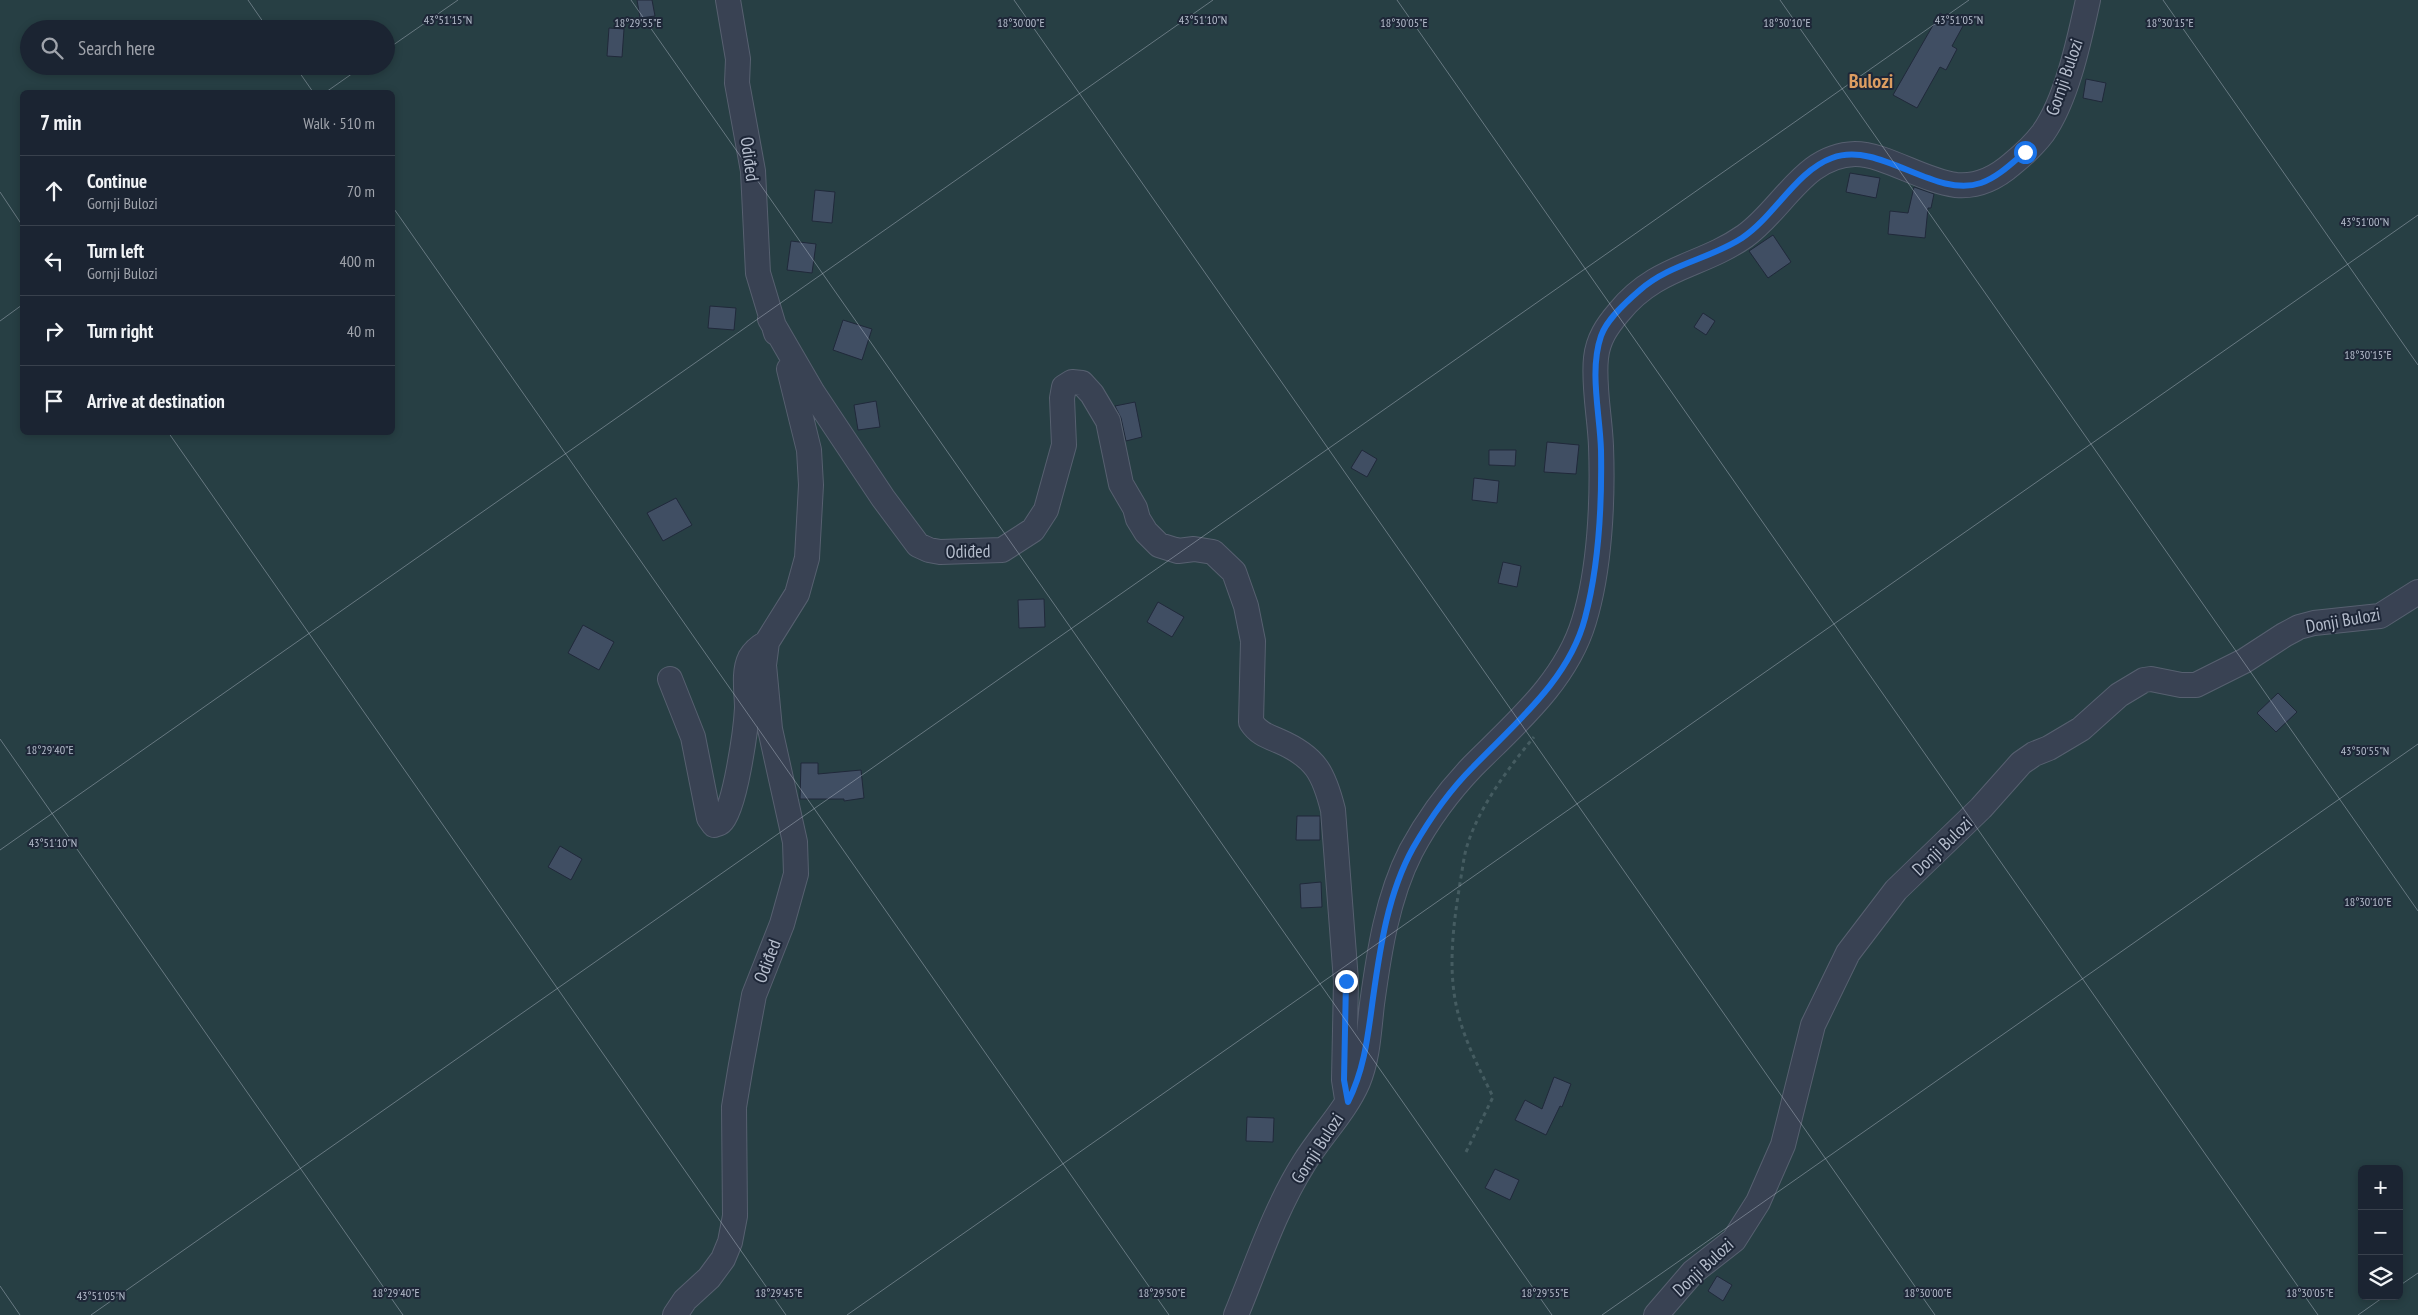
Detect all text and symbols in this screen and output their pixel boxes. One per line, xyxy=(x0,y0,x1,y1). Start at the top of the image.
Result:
text: 43°51'15"N xyxy=(424,12,472,27)
text: 43°51'10"N xyxy=(1179,12,1227,27)
text: 43°51'05"N xyxy=(1935,12,1983,27)
text: 18°29'55"E xyxy=(614,15,662,30)
text: 18°30'00"E xyxy=(997,15,1045,30)
text: 18°30'05"E xyxy=(1380,15,1428,30)
text: 18°30'10"E xyxy=(1763,15,1811,30)
text: 18°30'15"E xyxy=(2146,15,2194,30)
search box xyxy=(20,20,395,75)
icon: search xyxy=(38,34,66,62)
text: Search here xyxy=(78,36,155,60)
street label: Gornji Bulozi xyxy=(2040,36,2088,118)
district label: Bulozi xyxy=(1849,68,1893,94)
text: 7 min xyxy=(40,109,82,136)
text: Walk · 510 m xyxy=(303,113,375,133)
street label: Odiđed xyxy=(736,135,764,183)
route start xyxy=(2014,141,2037,164)
text: Continue xyxy=(87,169,147,193)
icon: ahead xyxy=(40,177,68,205)
text: 70 m xyxy=(347,181,375,201)
text: Gornji Bulozi xyxy=(87,193,158,213)
text: 43°51'00"N xyxy=(2341,214,2389,229)
text: Turn left xyxy=(87,239,144,263)
icon: left xyxy=(40,247,68,275)
text: 400 m xyxy=(340,251,375,271)
text: Gornji Bulozi xyxy=(87,263,158,283)
icon: right xyxy=(40,317,68,345)
text: Turn right xyxy=(87,319,153,343)
text: 40 m xyxy=(347,321,375,341)
text: 18°30'15"E xyxy=(2344,347,2392,362)
icon: arrive xyxy=(40,387,68,415)
text: Arrive at destination xyxy=(87,389,225,413)
street label: Odiđed xyxy=(945,539,991,563)
street label: Donji Bulozi xyxy=(2304,602,2382,638)
text: 18°29'40"E xyxy=(26,742,74,757)
text: 43°50'55"N xyxy=(2341,743,2389,758)
street label: Donji Bulozi xyxy=(1907,812,1977,880)
text: 43°51'10"N xyxy=(29,835,77,850)
text: 18°30'10"E xyxy=(2344,894,2392,909)
street label: Odiđed xyxy=(748,936,786,986)
route end xyxy=(1335,970,1358,993)
street label: Gornji Bulozi xyxy=(1286,1108,1348,1188)
map controls xyxy=(2358,1165,2403,1300)
button: + xyxy=(2358,1165,2403,1210)
button: − xyxy=(2358,1210,2403,1255)
street label: Donji Bulozi xyxy=(1668,1233,1738,1301)
button: layers xyxy=(2358,1255,2403,1300)
text: 18°29'40"E xyxy=(372,1285,420,1300)
text: 18°29'45"E xyxy=(755,1285,803,1300)
text: 18°29'50"E xyxy=(1138,1285,1186,1300)
text: 18°29'55"E xyxy=(1521,1285,1569,1300)
text: 18°30'00"E xyxy=(1904,1285,1952,1300)
text: 18°30'05"E xyxy=(2286,1285,2334,1300)
text: 43°51'05"N xyxy=(77,1288,125,1303)

